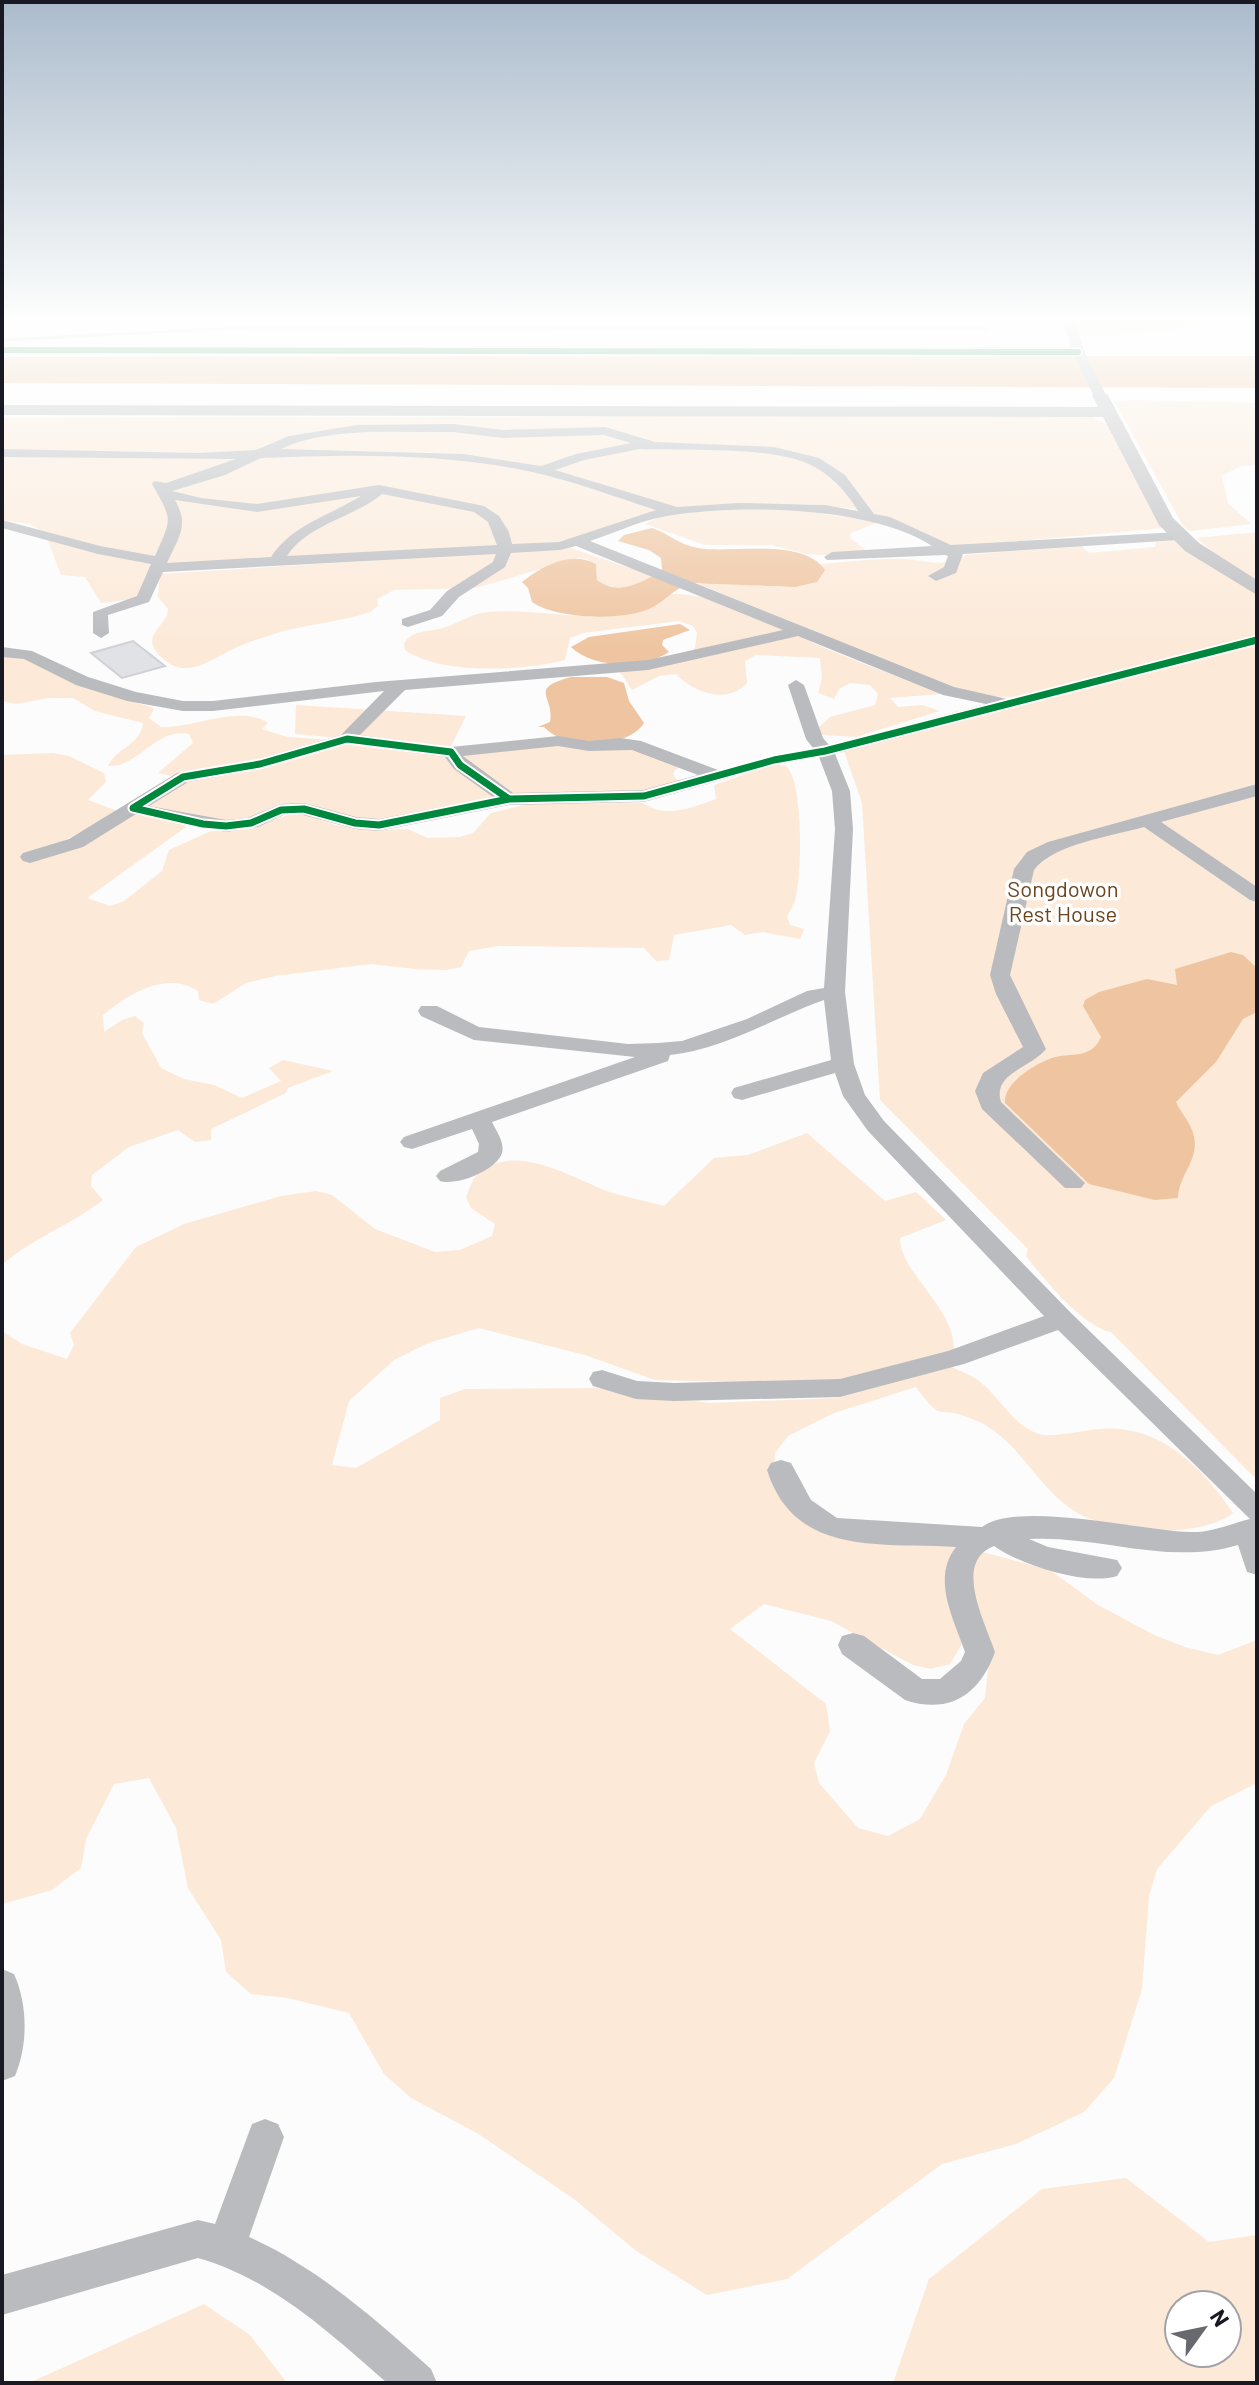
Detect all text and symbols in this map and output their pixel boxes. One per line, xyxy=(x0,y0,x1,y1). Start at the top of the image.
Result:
park label: Songdowon Rest House xyxy=(1007,875,1119,926)
north arrow xyxy=(1163,2289,1243,2369)
text: N xyxy=(1206,2304,1236,2331)

